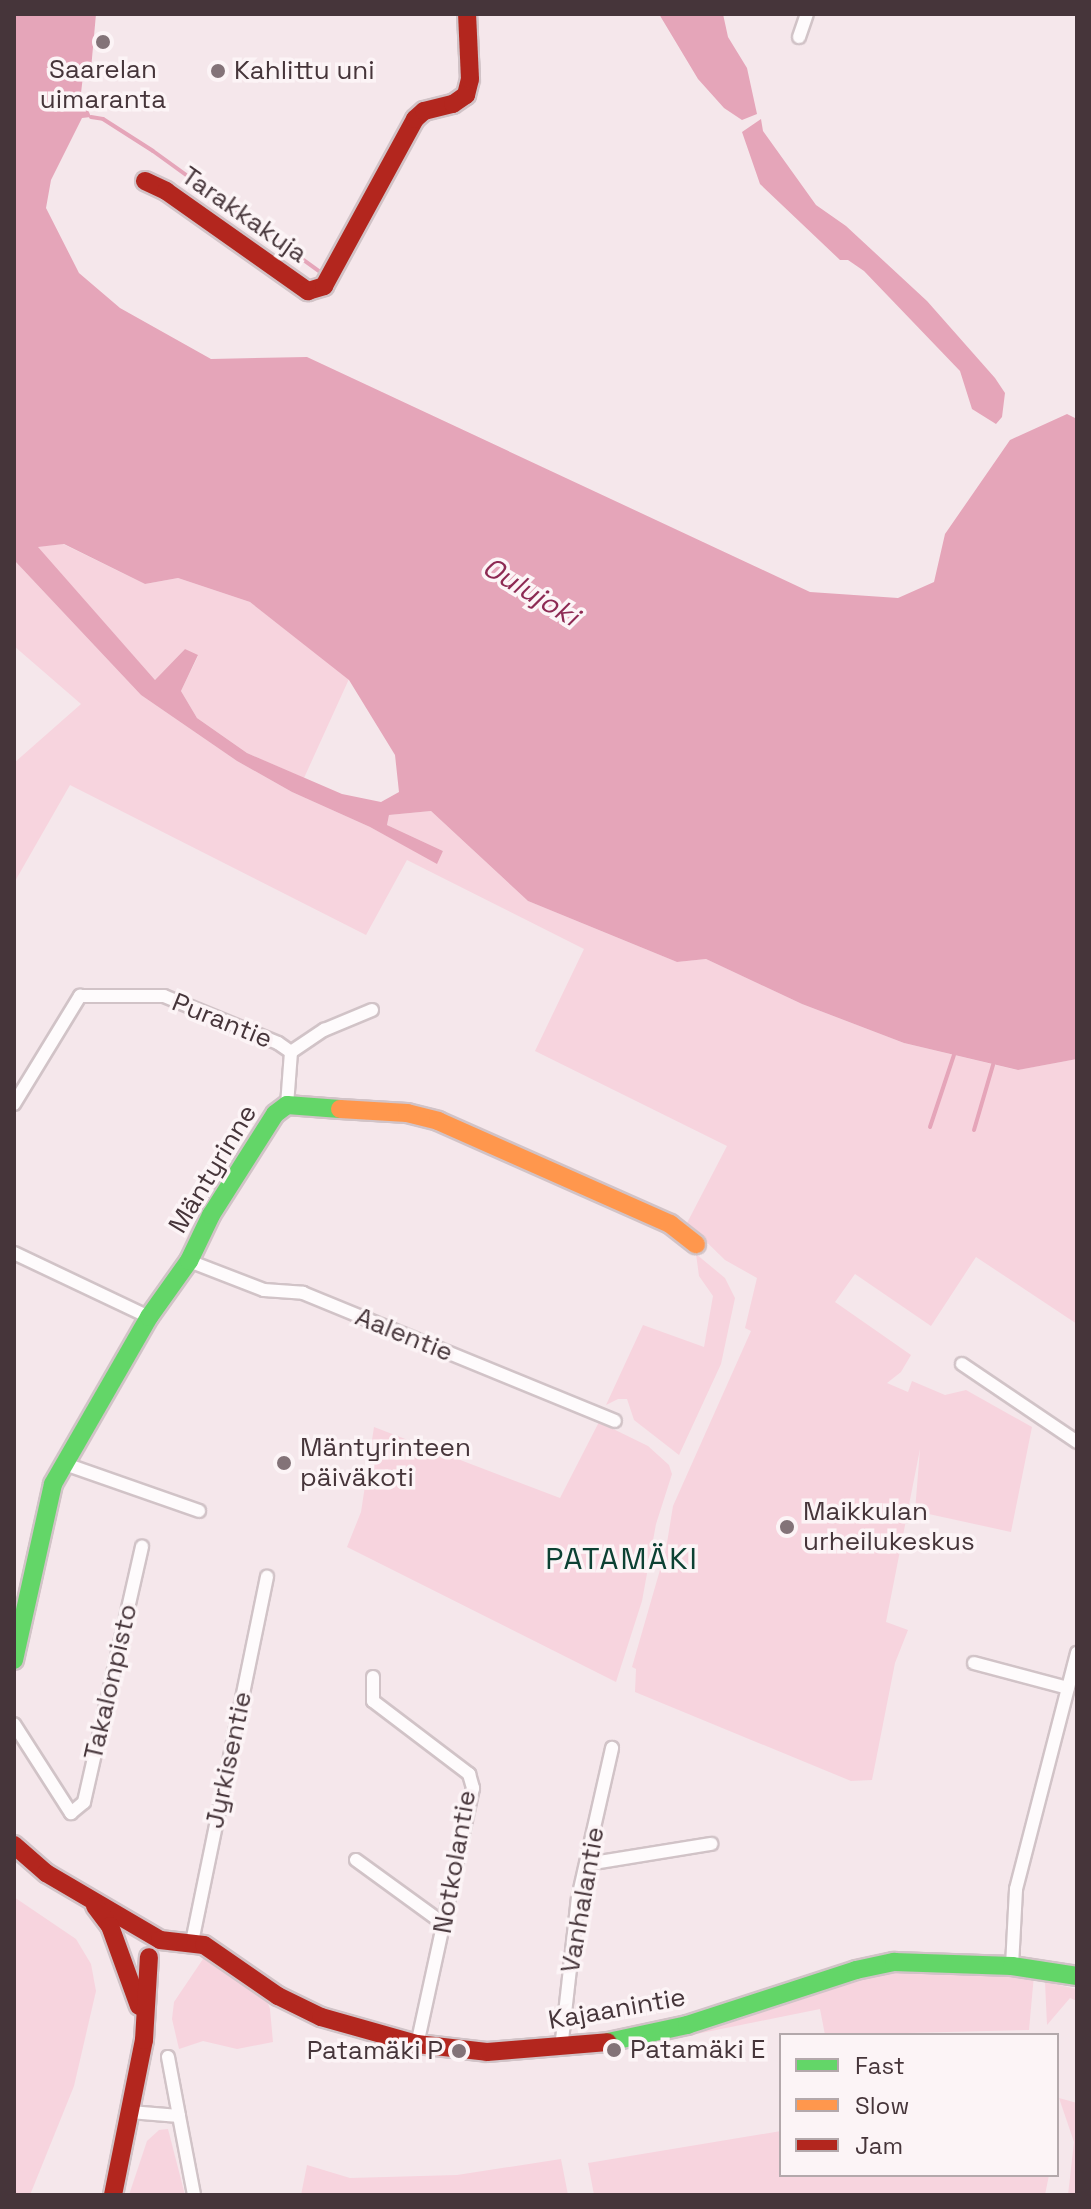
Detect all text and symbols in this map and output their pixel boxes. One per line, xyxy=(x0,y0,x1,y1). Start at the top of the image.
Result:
marker: Saarelan uimaranta xyxy=(94,33,112,51)
place label: Saarelan uimaranta xyxy=(40,54,166,116)
place label: Kahlittu uni xyxy=(234,55,375,87)
marker: Kahlittu uni xyxy=(209,62,227,80)
street label: Tarakkakuja xyxy=(175,160,313,270)
water label: Oulujoki xyxy=(477,549,585,633)
street label: Purantie xyxy=(167,987,277,1055)
street label: Mäntyrinne xyxy=(162,1099,264,1239)
street label: Aalentie xyxy=(351,1301,457,1369)
place label: Mäntyrinteen päiväkoti xyxy=(300,1432,471,1494)
marker: Mäntyrinteen päiväkoti xyxy=(275,1454,293,1472)
place label: Maikkulan urheilukeskus xyxy=(803,1496,975,1558)
marker: Maikkulan urheilukeskus xyxy=(778,1518,796,1536)
district label: PATAMÄKI xyxy=(545,1541,699,1577)
street label: Takalonpisto xyxy=(78,1601,144,1763)
street label: Jyrkisentie xyxy=(199,1689,259,1831)
street label: Notkolantie xyxy=(427,1788,483,1936)
street label: Vanhalantie xyxy=(555,1825,611,1975)
street label: Kajaanintie xyxy=(546,1982,688,2036)
legend xyxy=(779,2033,1059,2177)
place label: Patamäki E xyxy=(630,2034,765,2066)
place label: Patamäki P xyxy=(307,2035,443,2067)
marker: Patamäki E xyxy=(605,2041,623,2059)
marker: Patamäki P xyxy=(450,2042,468,2060)
text: Fast xyxy=(855,2050,905,2081)
text: Slow xyxy=(855,2090,909,2121)
text: Jam xyxy=(855,2130,903,2161)

